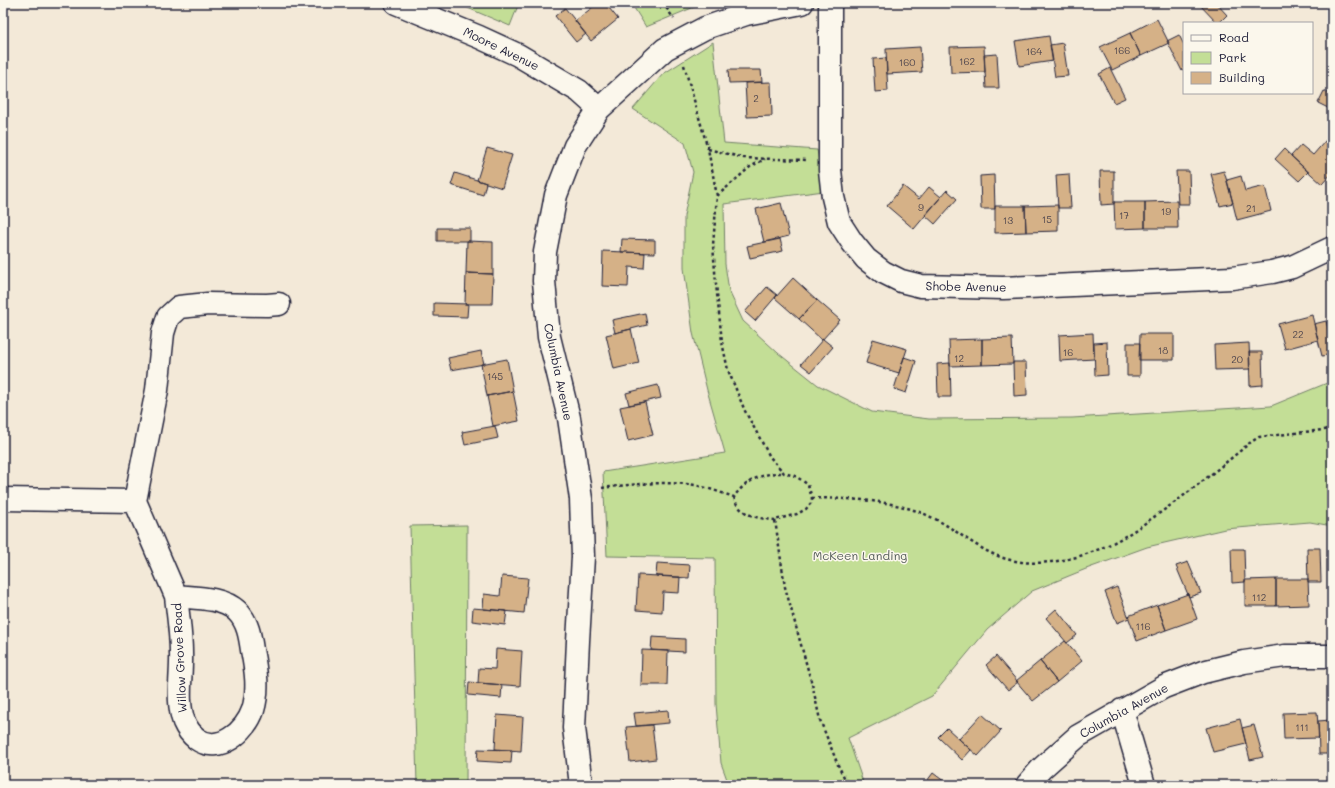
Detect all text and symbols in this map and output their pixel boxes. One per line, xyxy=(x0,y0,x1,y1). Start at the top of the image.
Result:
legend xyxy=(1183,22,1313,94)
street label: Moore Avenue xyxy=(461,23,542,73)
text: Road xyxy=(1219,29,1249,45)
house number: 166 xyxy=(1114,43,1130,57)
house number: 164 xyxy=(1026,44,1042,58)
text: Park xyxy=(1219,49,1246,65)
house number: 162 xyxy=(959,54,975,68)
house number: 160 xyxy=(899,55,915,69)
text: Building xyxy=(1219,69,1265,85)
house number: 2 xyxy=(753,91,759,105)
house number: 9 xyxy=(918,200,924,214)
house number: 21 xyxy=(1246,201,1256,215)
house number: 19 xyxy=(1161,204,1171,218)
house number: 17 xyxy=(1119,208,1129,222)
house number: 15 xyxy=(1042,212,1052,226)
house number: 13 xyxy=(1003,213,1013,227)
street label: Shobe Avenue xyxy=(925,277,1007,295)
street label: Columbia Avenue xyxy=(541,322,577,422)
house number: 22 xyxy=(1292,327,1304,341)
house number: 18 xyxy=(1158,343,1168,357)
house number: 16 xyxy=(1063,345,1073,359)
house number: 12 xyxy=(954,351,964,365)
house number: 20 xyxy=(1231,352,1243,366)
house number: 145 xyxy=(487,369,503,383)
park label: McKeen Landing xyxy=(813,547,907,563)
house number: 112 xyxy=(1252,590,1266,604)
street label: Willow Grove Road xyxy=(168,602,190,713)
house number: 116 xyxy=(1136,619,1150,633)
street label: Columbia Avenue xyxy=(1076,679,1171,741)
house number: 111 xyxy=(1295,720,1309,734)

